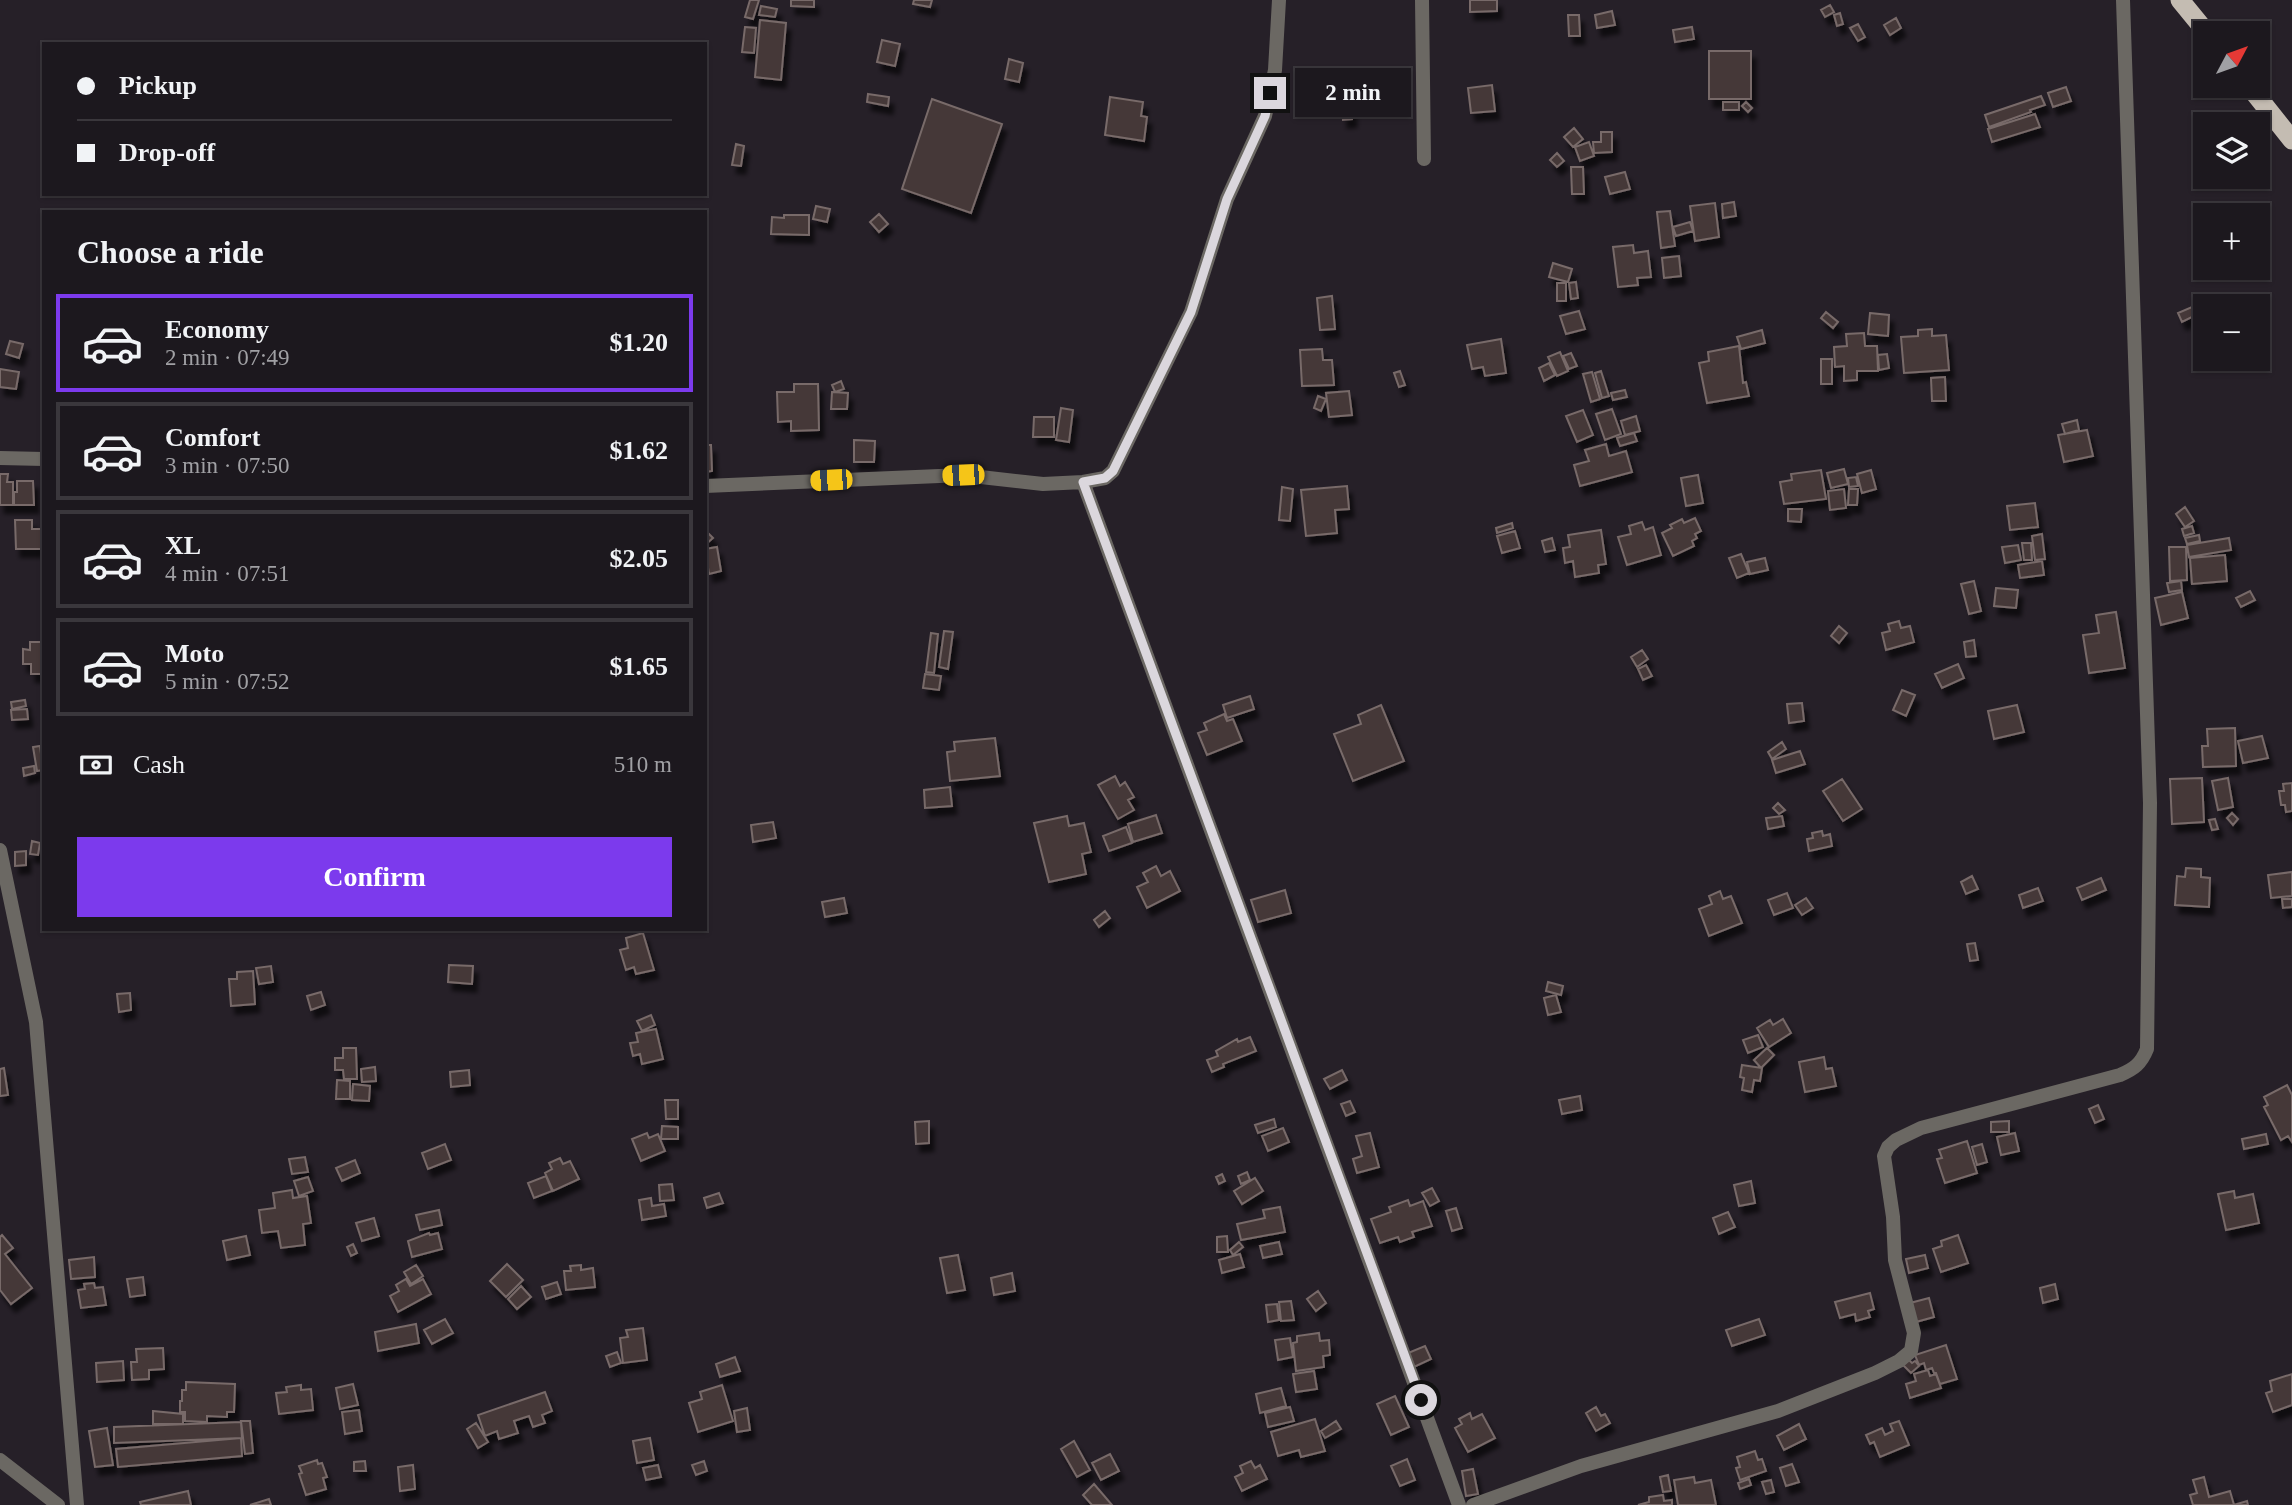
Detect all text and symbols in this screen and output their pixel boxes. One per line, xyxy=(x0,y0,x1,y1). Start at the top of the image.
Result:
north arrow xyxy=(2193,21,2270,98)
map controls xyxy=(2193,21,2270,371)
callout: 2 min xyxy=(1294,68,1410,118)
text: Pickup xyxy=(119,71,197,100)
route end xyxy=(1254,77,1286,109)
text: 2 min xyxy=(1325,80,1381,105)
button: layers xyxy=(2193,112,2270,189)
text: Drop-off xyxy=(119,138,215,167)
button: + xyxy=(2193,203,2270,280)
text: Choose a ride xyxy=(77,234,264,270)
button: − xyxy=(2193,294,2270,371)
icon: car xyxy=(81,312,144,375)
text: Economy xyxy=(165,315,269,344)
text: $1.20 xyxy=(610,328,668,357)
text: 2 min · 07:49 xyxy=(165,345,290,370)
icon: car xyxy=(81,420,144,483)
text: Comfort xyxy=(165,423,260,452)
text: $1.62 xyxy=(610,436,668,465)
text: 3 min · 07:50 xyxy=(165,453,290,478)
car xyxy=(942,464,985,486)
car xyxy=(810,468,853,492)
icon: car xyxy=(81,528,144,591)
text: XL xyxy=(165,531,201,560)
text: $2.05 xyxy=(610,544,668,573)
text: 4 min · 07:51 xyxy=(165,561,290,586)
icon: car xyxy=(81,636,144,699)
text: Moto xyxy=(165,639,224,668)
text: $1.65 xyxy=(610,652,668,681)
text: 5 min · 07:52 xyxy=(165,669,290,694)
icon: cash xyxy=(77,746,115,784)
text: Cash xyxy=(133,750,185,779)
text: 510 m xyxy=(614,752,672,777)
button: Confirm xyxy=(77,837,672,917)
route start xyxy=(1405,1384,1437,1416)

